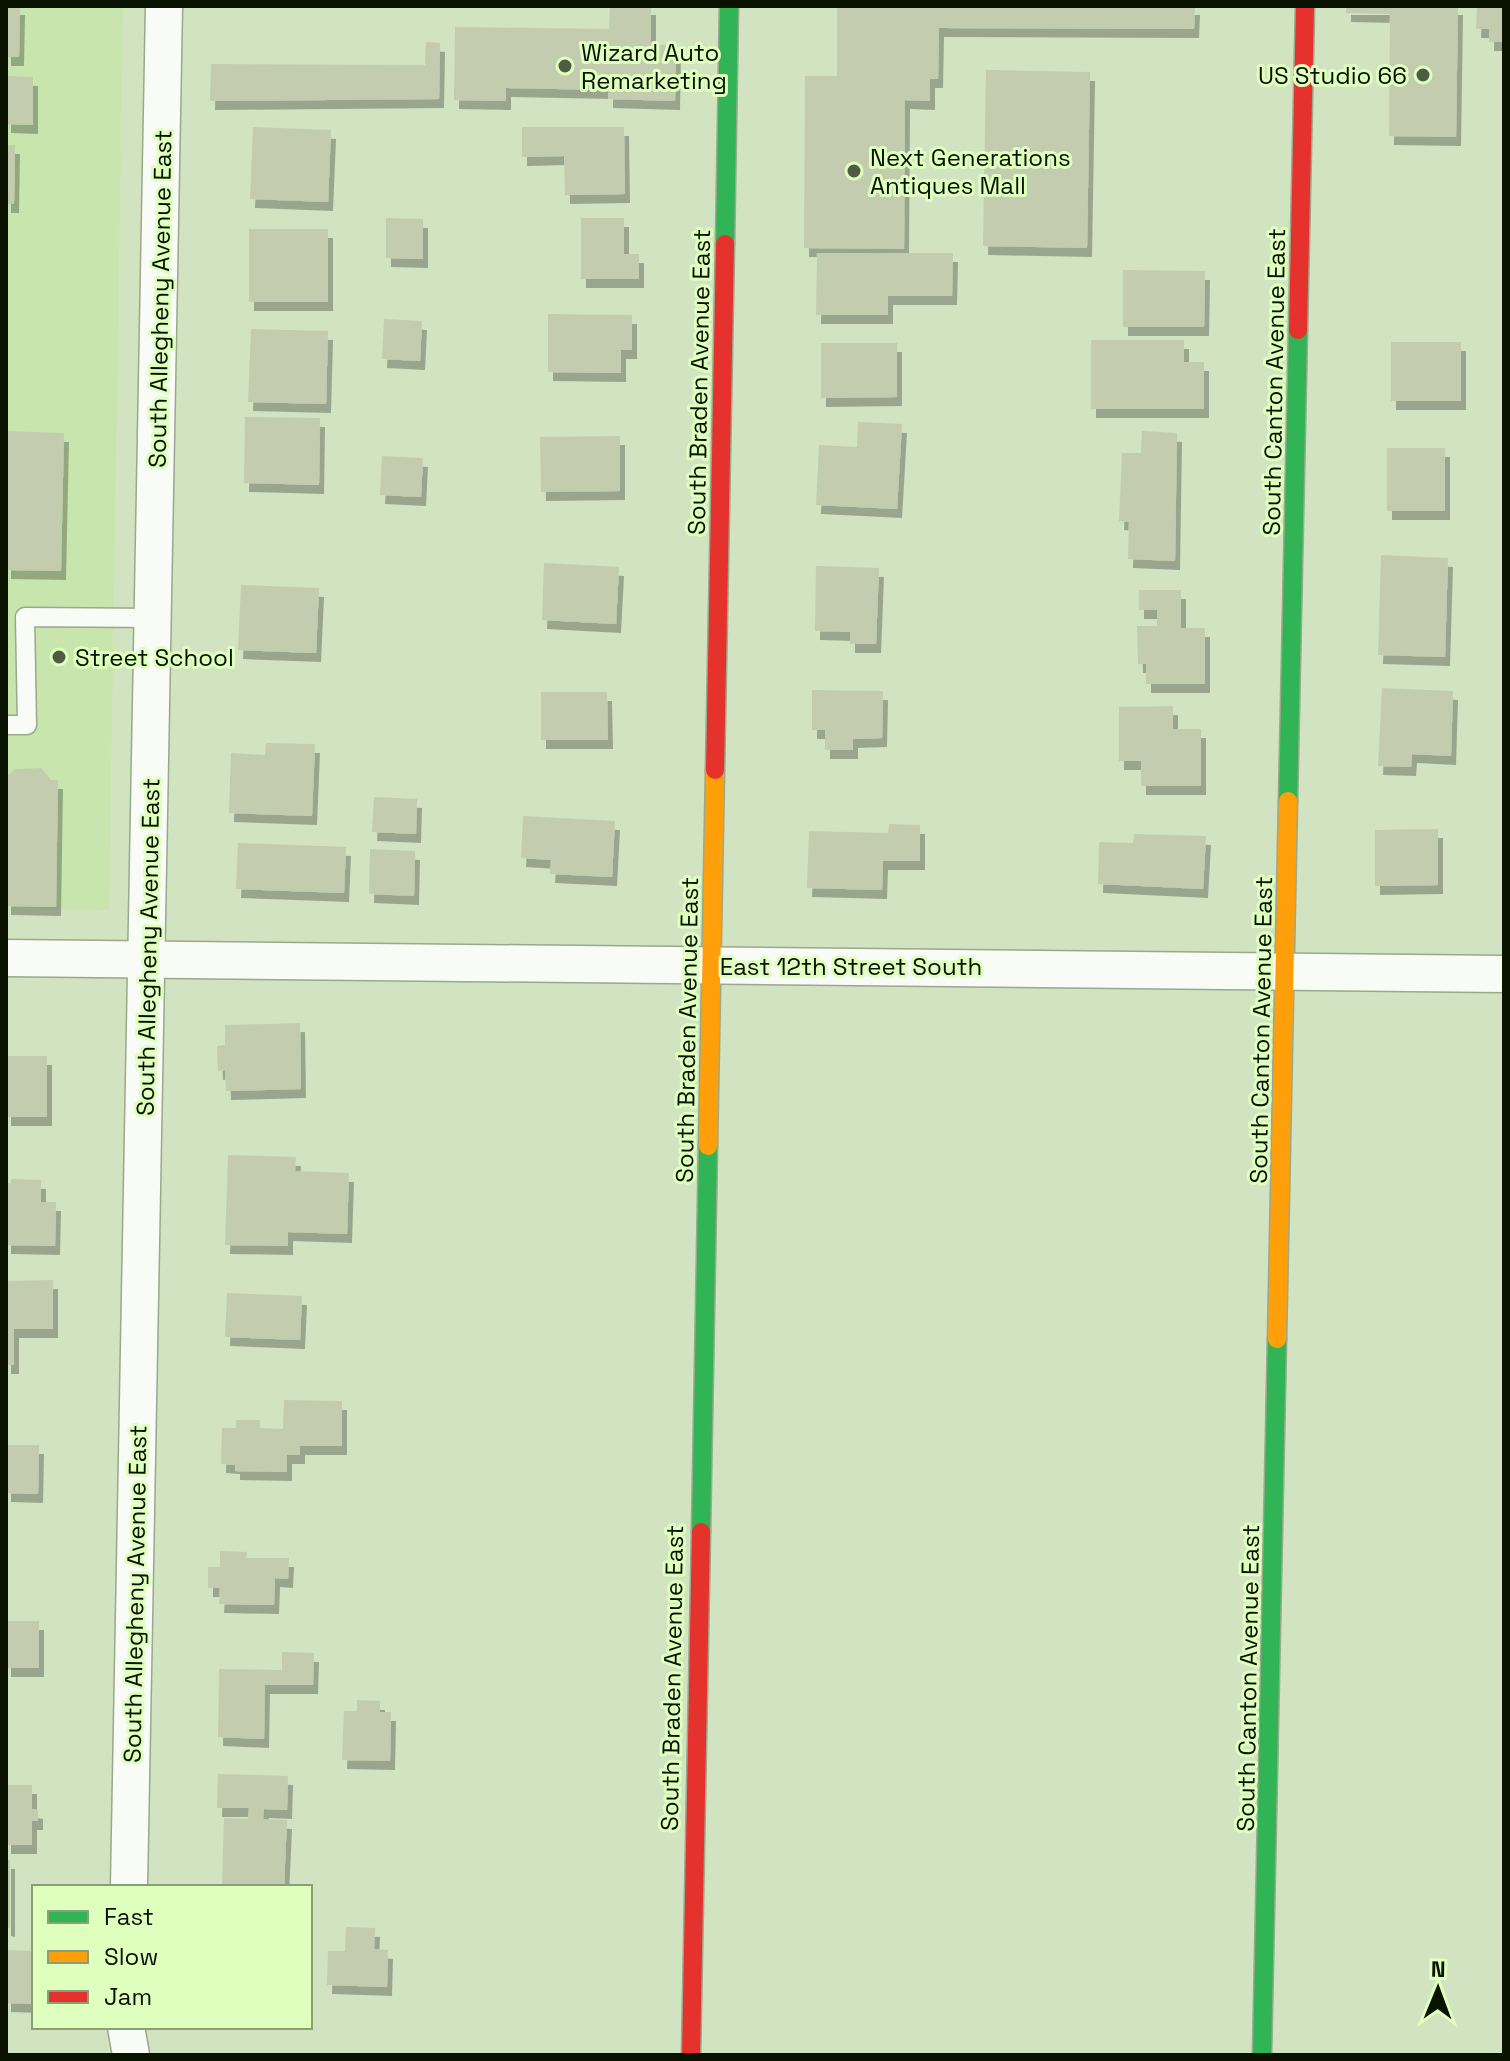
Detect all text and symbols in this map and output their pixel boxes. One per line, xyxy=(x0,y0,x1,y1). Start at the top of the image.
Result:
place label: Wizard Auto Remarketing xyxy=(581,37,727,96)
marker: Wizard Auto Remarketing xyxy=(556,57,574,75)
place label: US Studio 66 xyxy=(1258,60,1407,91)
marker: US Studio 66 xyxy=(1414,66,1432,84)
street label: South Allegheny Avenue East xyxy=(142,130,178,468)
place label: Next Generations Antiques Mall xyxy=(870,142,1071,201)
marker: Next Generations Antiques Mall xyxy=(845,162,863,180)
street label: South Canton Avenue East xyxy=(1256,228,1292,536)
street label: South Braden Avenue East xyxy=(681,229,717,535)
place label: Street School xyxy=(75,642,234,673)
marker: Street School xyxy=(50,648,68,666)
street label: South Allegheny Avenue East xyxy=(130,778,166,1116)
street label: South Canton Avenue East xyxy=(1243,876,1279,1184)
street label: South Braden Avenue East xyxy=(669,877,705,1183)
street label: East 12th Street South xyxy=(720,951,982,982)
street label: South Allegheny Avenue East xyxy=(117,1425,153,1763)
street label: South Canton Avenue East xyxy=(1230,1524,1266,1832)
street label: South Braden Avenue East xyxy=(654,1525,690,1831)
legend xyxy=(32,1885,312,2029)
text: Fast xyxy=(104,1901,154,1932)
text: Slow xyxy=(104,1941,158,1972)
north arrow xyxy=(1398,1949,1478,2029)
text: N xyxy=(1431,1955,1446,1983)
text: Jam xyxy=(104,1981,152,2012)

